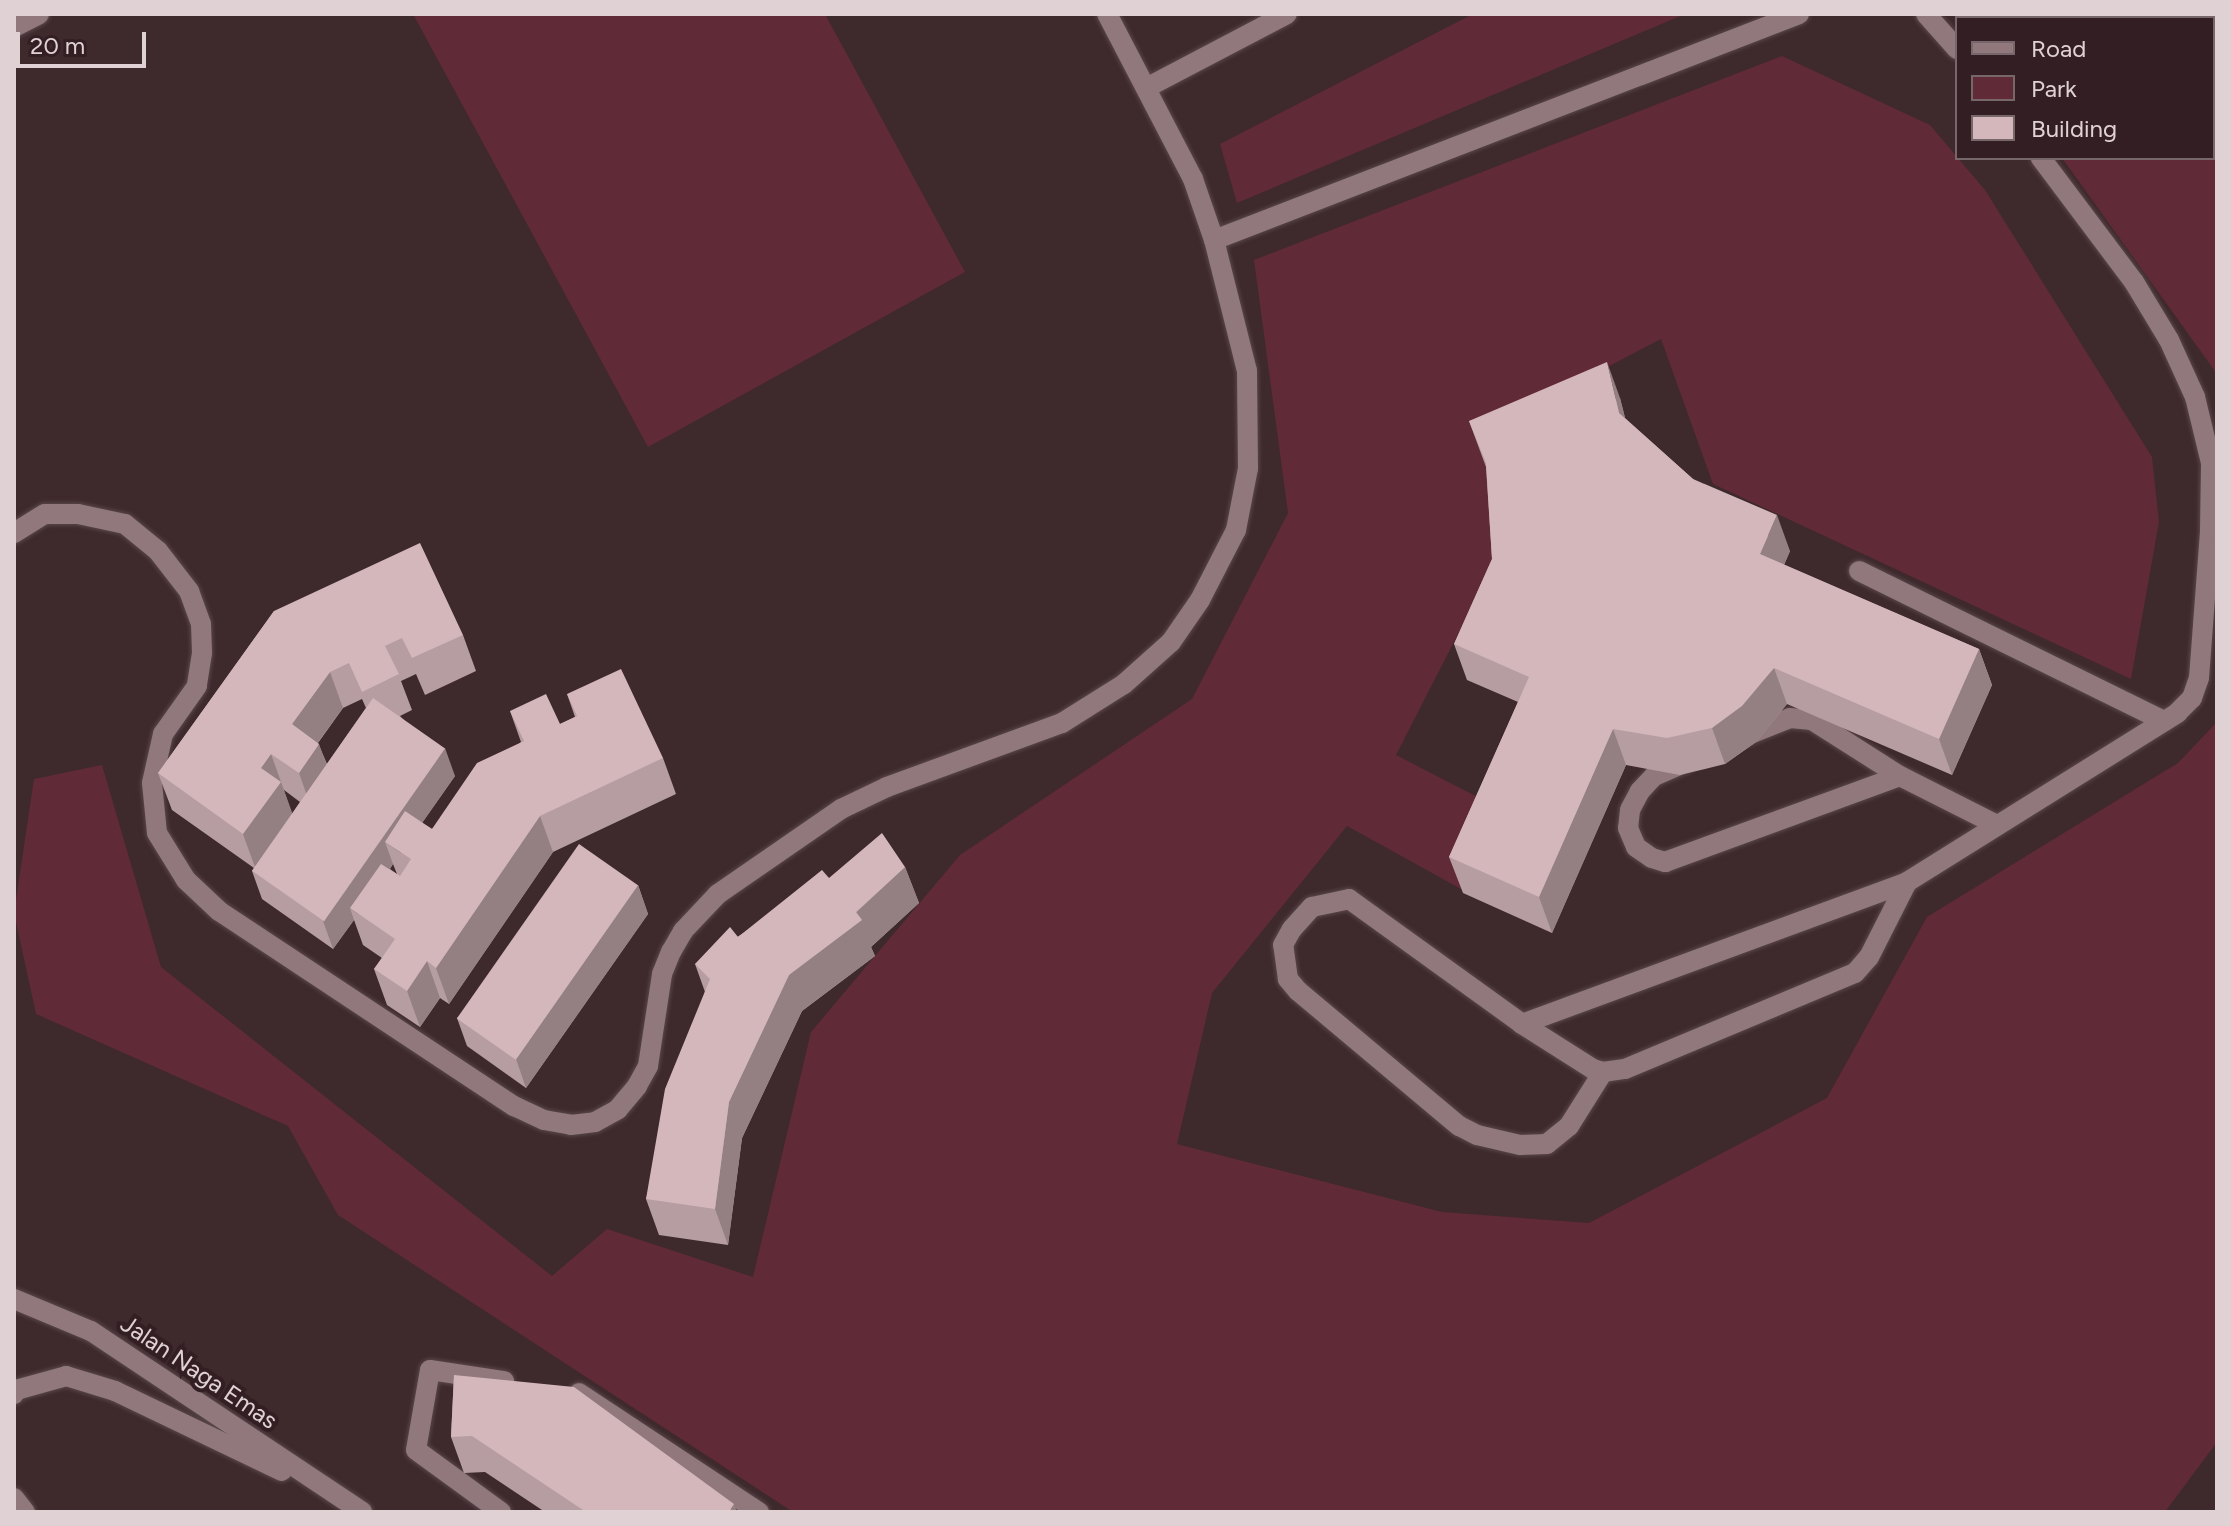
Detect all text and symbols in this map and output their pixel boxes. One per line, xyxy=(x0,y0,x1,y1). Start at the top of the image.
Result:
scale bar xyxy=(20,16,150,66)
legend xyxy=(1955,16,2215,160)
text: 20 m xyxy=(30,31,85,60)
text: Road xyxy=(2031,34,2086,63)
text: Park xyxy=(2031,74,2077,103)
text: Building xyxy=(2031,114,2117,143)
street label: Jalan Naga Emas xyxy=(115,1309,283,1435)

